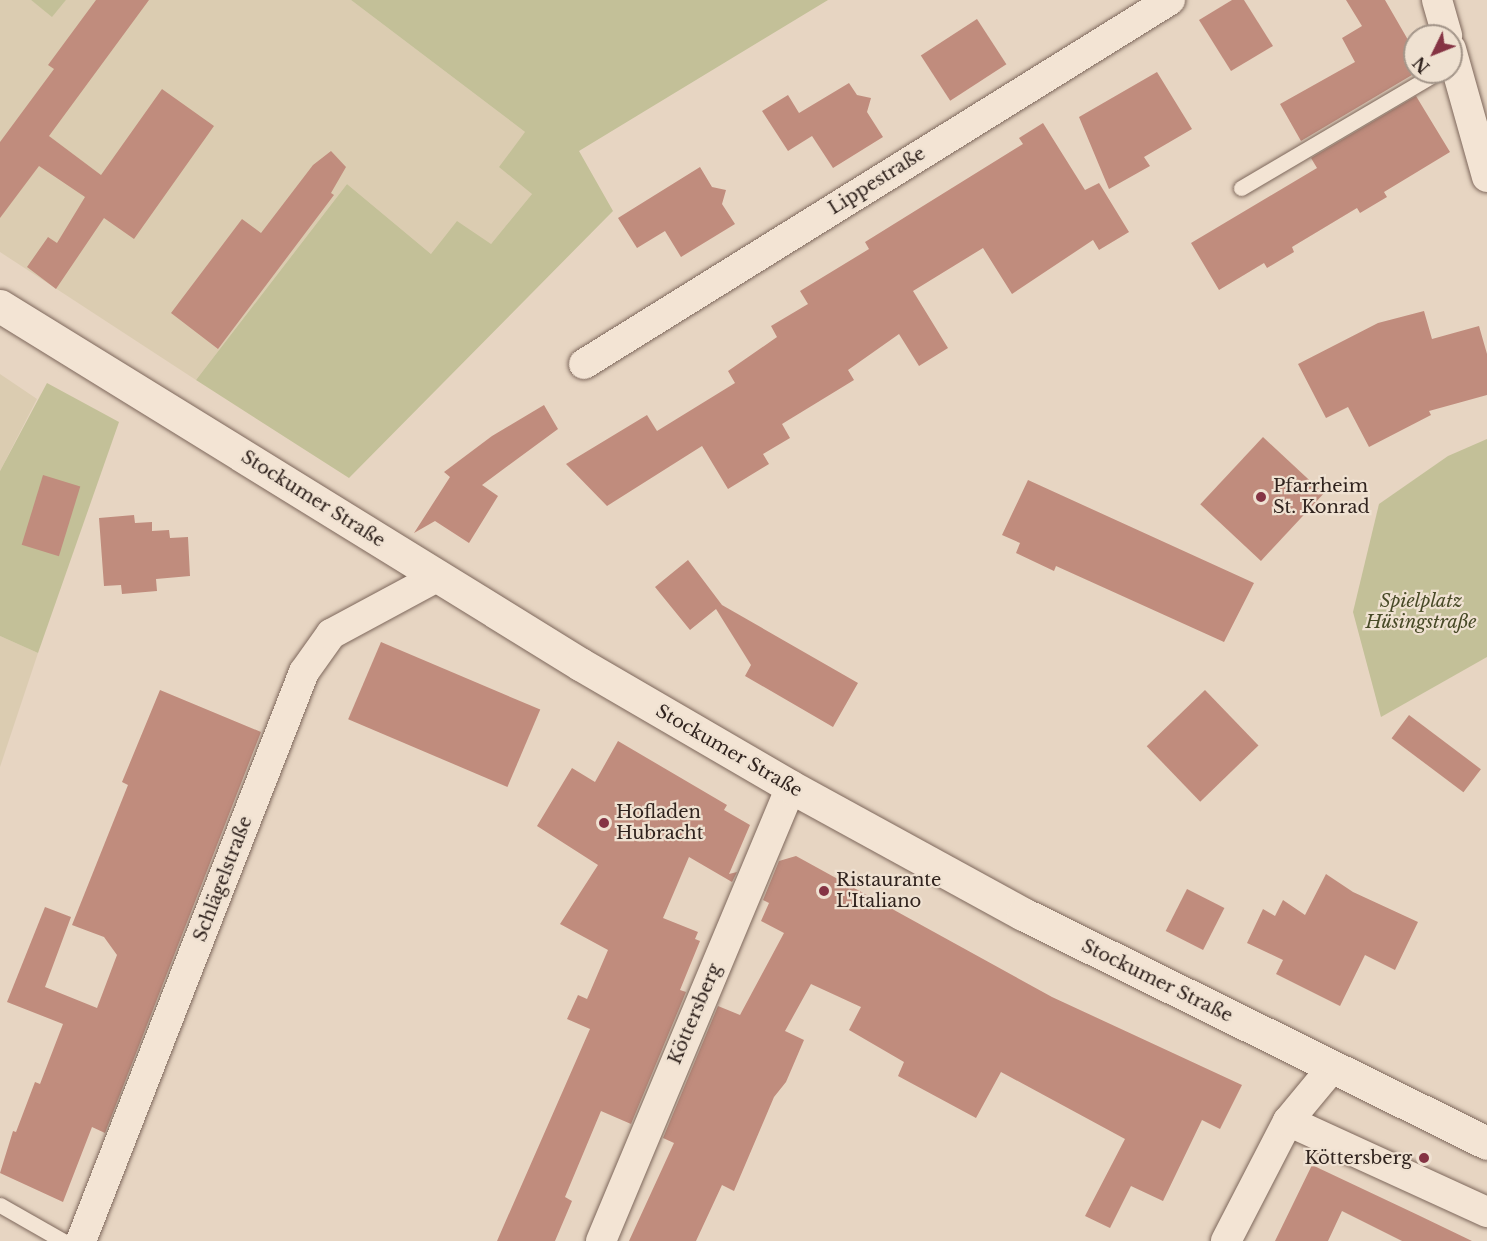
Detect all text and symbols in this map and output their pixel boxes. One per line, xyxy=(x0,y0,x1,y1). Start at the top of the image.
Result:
north arrow xyxy=(1403,24,1463,84)
text: N xyxy=(1409,53,1434,77)
street label: Lippestraße xyxy=(825,143,929,219)
street label: Stockumer Straße xyxy=(237,446,389,552)
place label: Pfarrheim St. Konrad xyxy=(1273,476,1370,518)
marker: Pfarrheim St. Konrad xyxy=(1254,490,1268,504)
park label: Spielplatz Hüsingstraße xyxy=(1365,591,1477,634)
street label: Stockumer Straße xyxy=(652,700,806,802)
place label: Hofladen Hubracht xyxy=(616,802,704,844)
street label: Schlägelstraße xyxy=(189,813,257,945)
marker: Hofladen Hubracht xyxy=(597,816,611,830)
place label: Ristaurante L'Italiano xyxy=(836,870,941,912)
marker: Ristaurante L'Italiano xyxy=(817,884,831,898)
street label: Stockumer Straße xyxy=(1078,935,1236,1027)
street label: Köttersberg xyxy=(664,960,726,1068)
place label: Köttersberg xyxy=(1305,1147,1412,1169)
marker: Köttersberg xyxy=(1417,1151,1431,1165)

